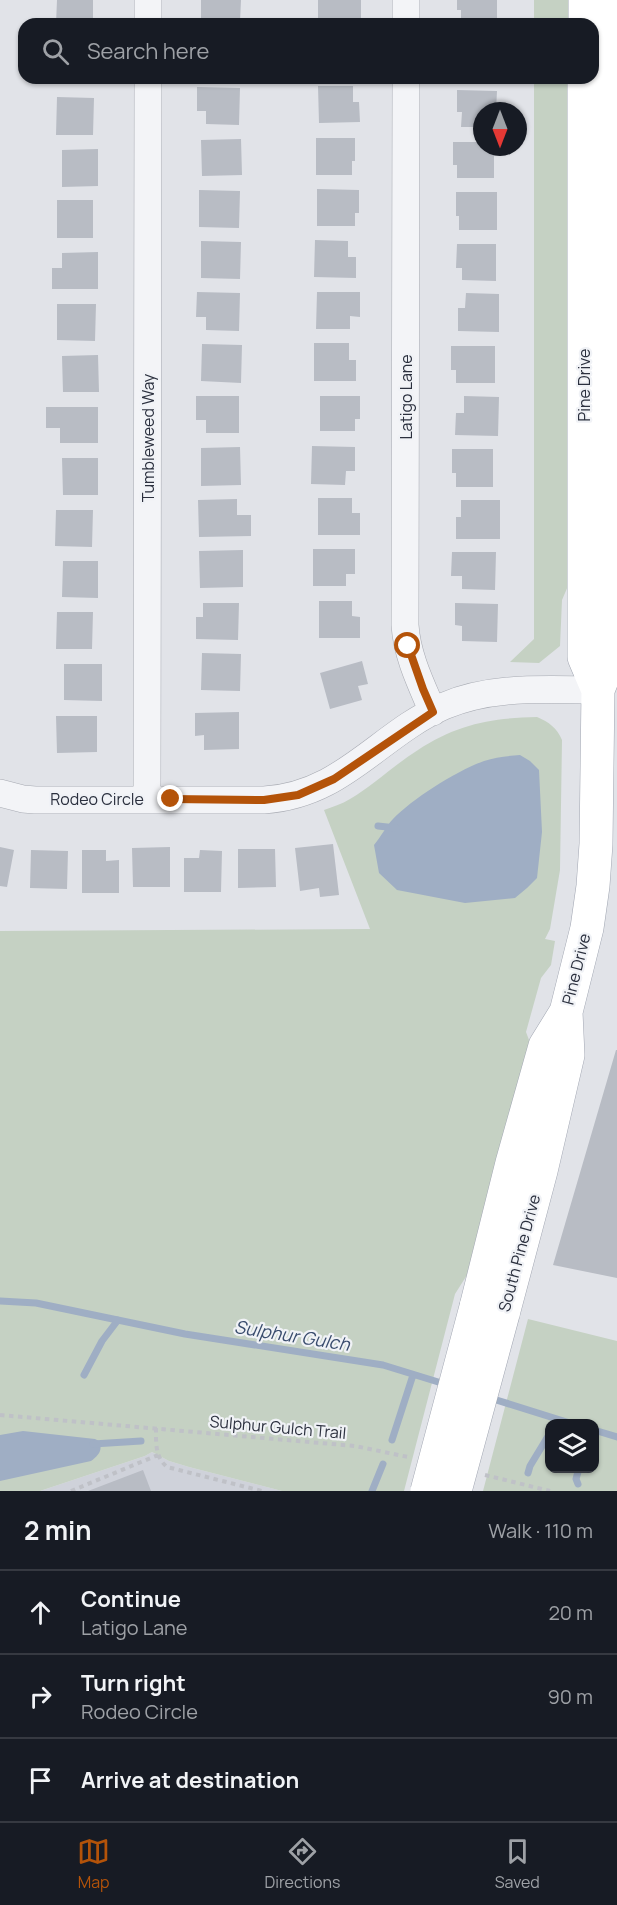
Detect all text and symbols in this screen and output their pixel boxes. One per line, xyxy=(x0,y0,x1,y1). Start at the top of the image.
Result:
search box xyxy=(18,18,599,84)
icon: search xyxy=(39,35,72,68)
text: Search here xyxy=(87,36,209,66)
north arrow xyxy=(473,102,527,156)
street label: Pine Drive xyxy=(573,349,595,421)
street label: Latigo Lane xyxy=(395,354,417,440)
street label: Tumbleweed Way xyxy=(137,373,159,502)
route start xyxy=(394,632,420,658)
route end xyxy=(157,785,183,811)
street label: Rodeo Circle xyxy=(50,788,144,810)
street label: Pine Drive xyxy=(557,931,595,1007)
street label: South Pine Drive xyxy=(493,1192,545,1314)
water label: Sulphur Gulch xyxy=(233,1314,353,1356)
street label: Sulphur Gulch Trail xyxy=(209,1410,347,1444)
map controls xyxy=(545,1419,599,1473)
button: layers xyxy=(545,1419,599,1473)
text: 2 min xyxy=(24,1512,92,1548)
text: Walk · 110 m xyxy=(488,1517,593,1544)
text: Continue xyxy=(81,1584,181,1614)
icon: ahead xyxy=(24,1596,57,1629)
text: 20 m xyxy=(548,1599,593,1626)
text: Latigo Lane xyxy=(81,1614,188,1641)
text: Turn right xyxy=(81,1668,186,1698)
icon: right xyxy=(24,1680,57,1713)
text: 90 m xyxy=(547,1683,593,1710)
text: Rodeo Circle xyxy=(81,1698,198,1725)
icon: arrive xyxy=(24,1764,57,1797)
text: Arrive at destination xyxy=(81,1765,299,1795)
tab: Map xyxy=(77,1835,110,1893)
tab: Directions xyxy=(265,1835,340,1893)
tab: Saved xyxy=(495,1835,540,1893)

